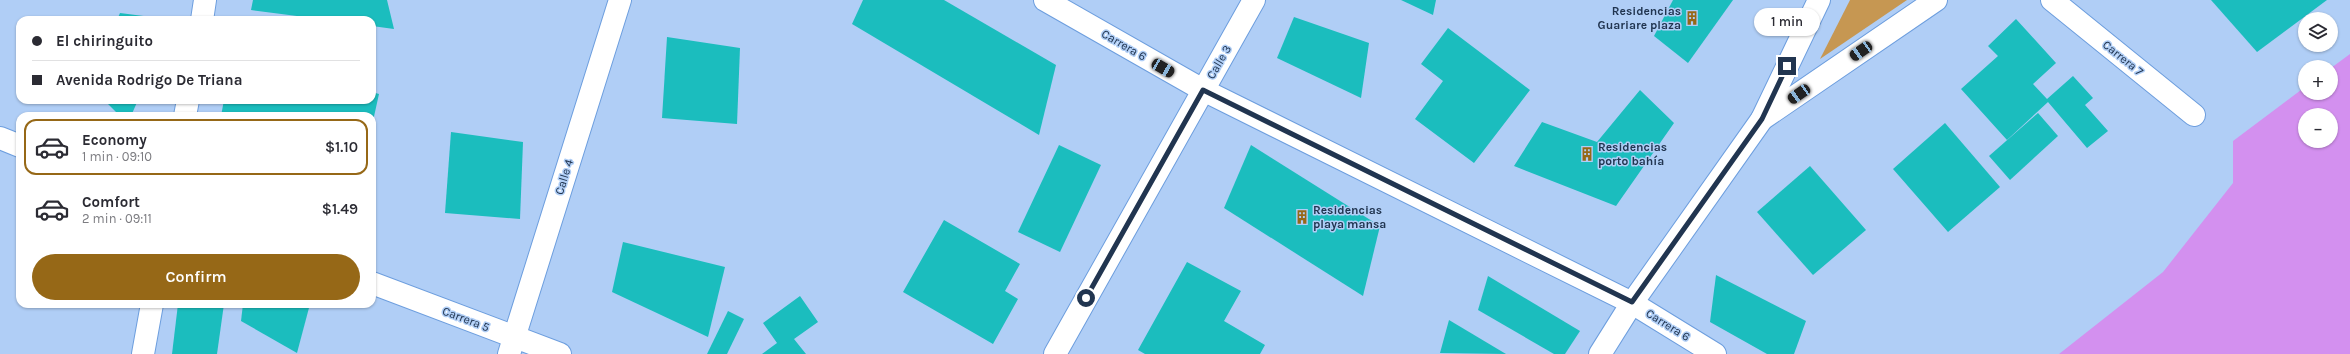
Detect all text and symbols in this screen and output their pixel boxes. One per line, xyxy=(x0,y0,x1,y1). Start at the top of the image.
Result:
place label: Residencias Guariare plaza xyxy=(1598,4,1681,32)
callout: 1 min xyxy=(1754,8,1820,36)
building icon: Residencias Guariare plaza xyxy=(1684,10,1700,26)
map controls xyxy=(2298,12,2338,148)
button: layers xyxy=(2298,12,2338,52)
text: 1 min xyxy=(1771,14,1803,29)
street label: Carrera 6 xyxy=(1099,27,1149,63)
text: El chiringuito xyxy=(56,32,153,50)
street label: Carrera 7 xyxy=(2100,37,2146,79)
car xyxy=(1848,39,1874,63)
street label: Calle 3 xyxy=(1204,43,1234,81)
car xyxy=(1150,57,1176,79)
route end xyxy=(1778,57,1796,75)
button: + xyxy=(2298,60,2338,100)
text: Avenida Rodrigo De Triana xyxy=(56,71,242,89)
car xyxy=(1786,82,1812,106)
button: − xyxy=(2298,108,2338,148)
icon: car xyxy=(34,129,70,165)
text: Economy xyxy=(82,131,147,149)
text: $1.10 xyxy=(325,138,358,156)
place label: Residencias porto bahía xyxy=(1598,140,1667,168)
building icon: Residencias porto bahía xyxy=(1579,146,1595,162)
text: 1 min · 09:10 xyxy=(82,149,152,164)
street label: Calle 4 xyxy=(552,157,576,196)
icon: car xyxy=(34,191,70,227)
text: Comfort xyxy=(82,193,140,211)
text: $1.49 xyxy=(322,200,358,218)
place label: Residencias playa mansa xyxy=(1313,203,1386,231)
building icon: Residencias playa mansa xyxy=(1294,209,1310,225)
text: 2 min · 09:11 xyxy=(82,211,152,226)
button: Confirm xyxy=(32,254,360,300)
route start xyxy=(1077,289,1095,307)
street label: Carrera 5 xyxy=(440,304,492,334)
street label: Carrera 6 xyxy=(1643,306,1693,344)

